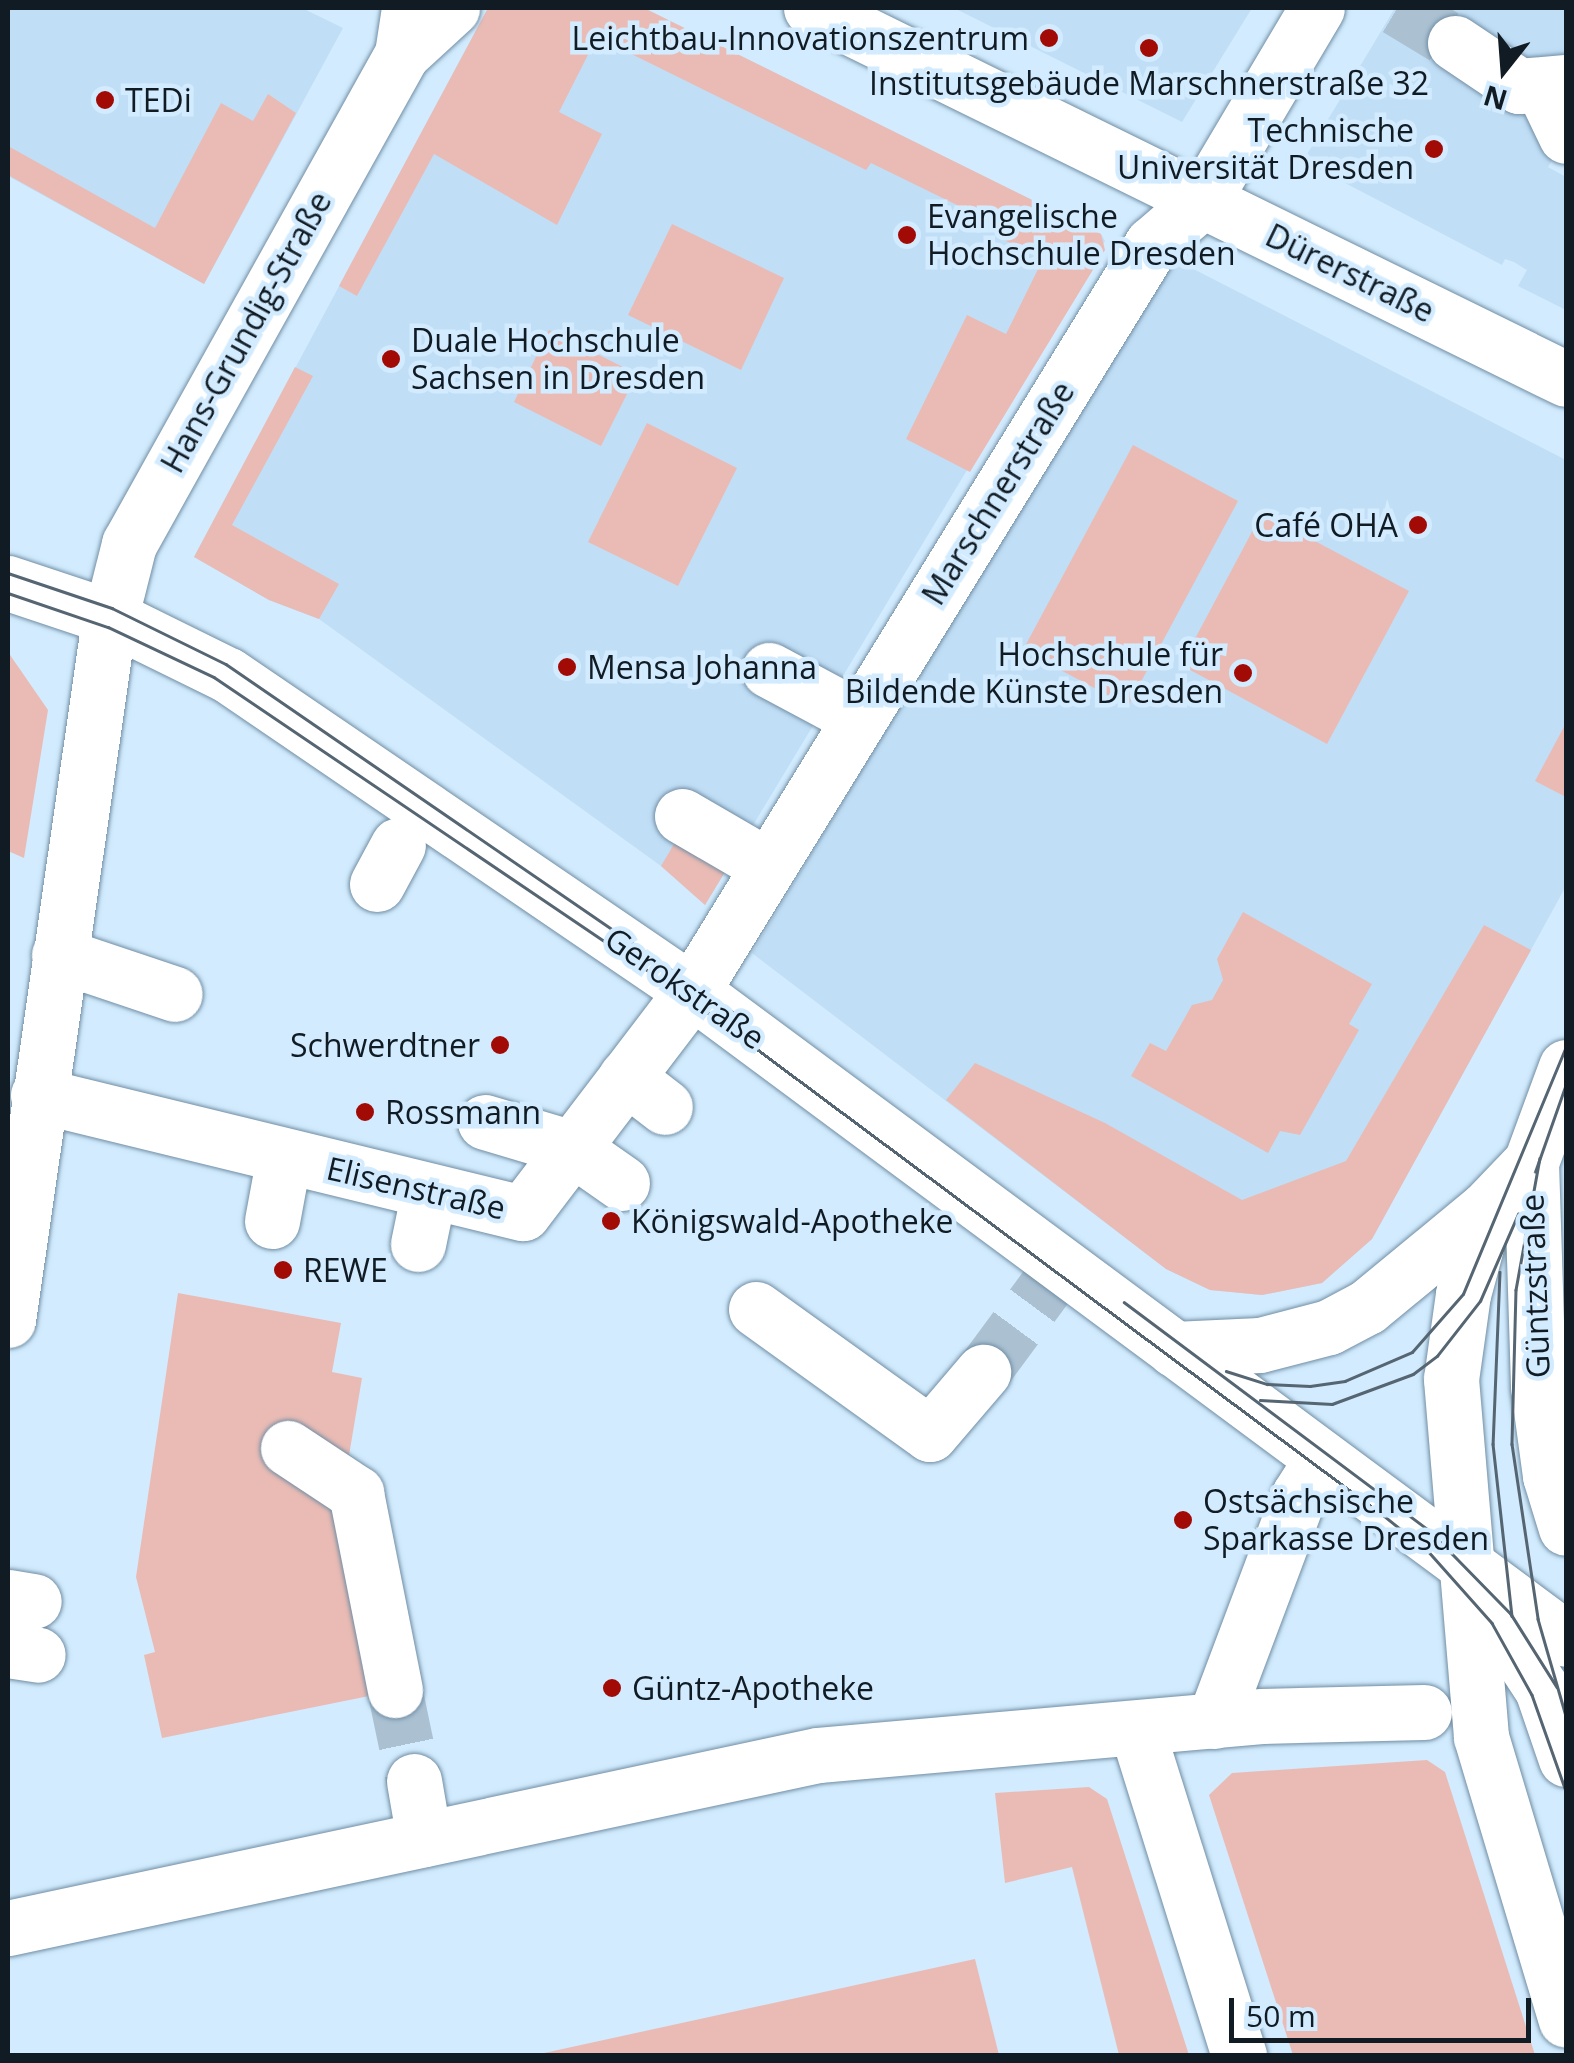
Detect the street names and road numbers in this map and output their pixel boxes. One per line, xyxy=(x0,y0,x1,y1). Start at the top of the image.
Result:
street label: Hans-Grundig-Straße xyxy=(153,185,339,479)
street label: Dürerstraße xyxy=(1260,216,1440,330)
street label: Marschnerstraße xyxy=(914,374,1082,612)
street label: Gerokstraße xyxy=(598,919,772,1057)
street label: Elisenstraße xyxy=(323,1149,509,1227)
street label: Güntzstraße xyxy=(1513,1193,1557,1379)

